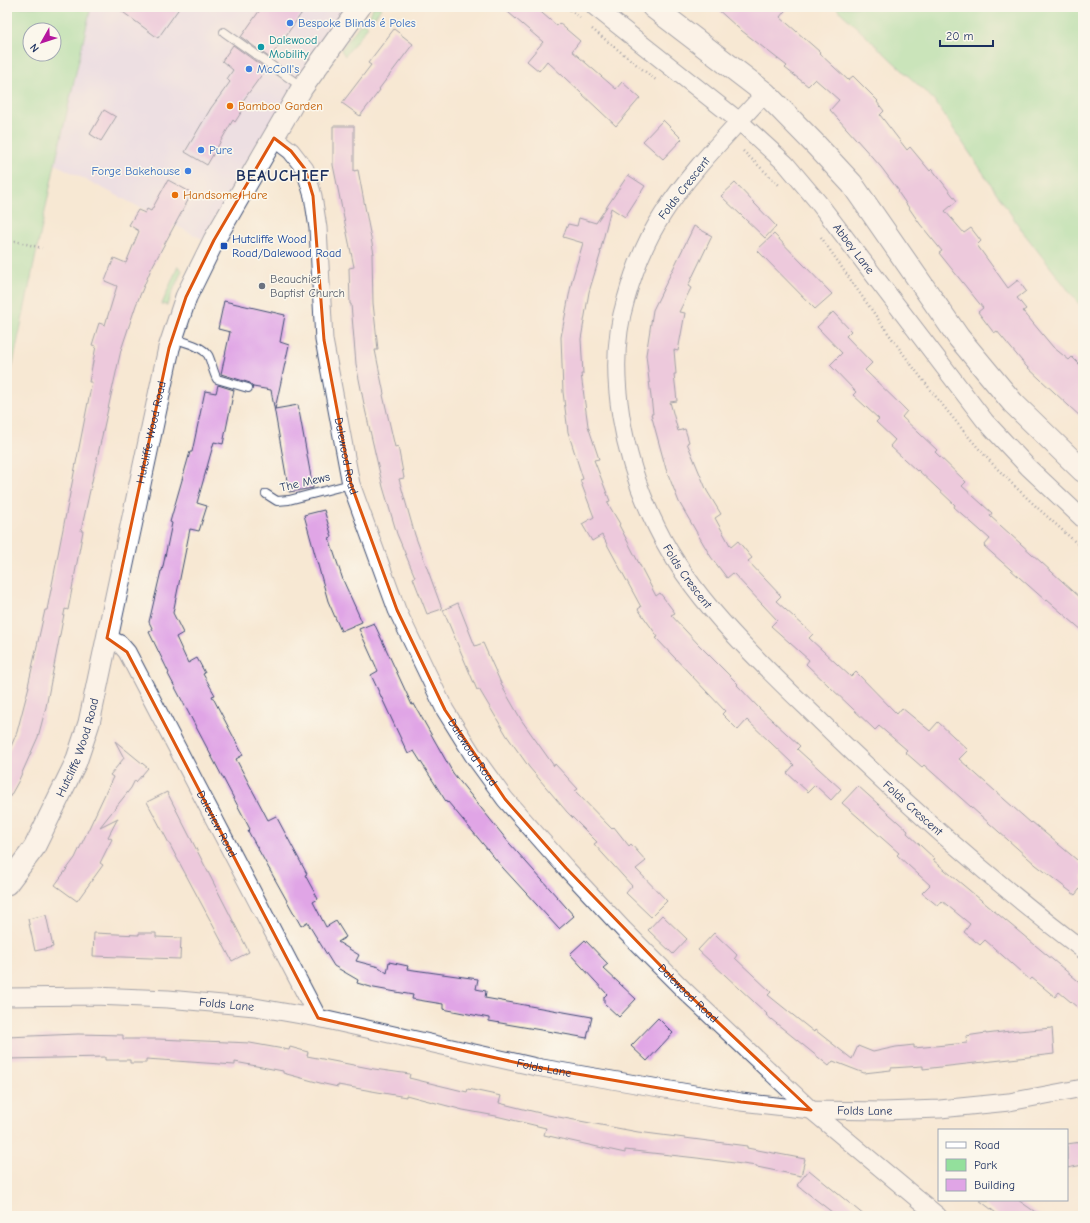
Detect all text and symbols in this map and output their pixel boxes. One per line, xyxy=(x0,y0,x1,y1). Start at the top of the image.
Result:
place label: Bespoke Blinds é Poles xyxy=(298,16,416,30)
marker: Bespoke Blinds é Poles xyxy=(285,18,295,28)
north arrow xyxy=(22,22,62,62)
scale bar xyxy=(940,22,993,48)
text: 20 m xyxy=(946,29,974,43)
place label: Dalewood Mobility xyxy=(269,33,317,61)
text: N xyxy=(27,41,42,55)
marker: Dalewood Mobility xyxy=(256,42,266,52)
place label: McColl's xyxy=(257,62,299,76)
marker: McColl's xyxy=(244,64,254,74)
place label: Bamboo Garden xyxy=(238,99,323,113)
marker: Bamboo Garden xyxy=(225,101,235,111)
place label: Pure xyxy=(209,143,232,157)
marker: Pure xyxy=(196,145,206,155)
street label: Folds Crescent xyxy=(655,154,713,222)
place label: Forge Bakehouse xyxy=(92,164,180,178)
marker: Forge Bakehouse xyxy=(183,166,193,176)
district label: BEAUCHIEF xyxy=(236,167,330,185)
place label: Handsome Hare xyxy=(183,188,268,202)
marker: Handsome Hare xyxy=(170,190,180,200)
street label: Abbey Lane xyxy=(830,221,877,277)
place label: Hutcliffe Wood Road/Dalewood Road xyxy=(232,232,341,260)
marker: Hutcliffe Wood Road/Dalewood Road xyxy=(219,241,229,251)
place label: Beauchief Baptist Church xyxy=(270,272,345,300)
marker: Beauchief Baptist Church xyxy=(257,281,267,291)
street label: Hutcliffe Wood Road xyxy=(133,380,169,485)
street label: Dalewood Road xyxy=(332,416,361,497)
street label: The Mews xyxy=(279,469,331,495)
street label: Folds Crescent xyxy=(660,542,715,612)
street label: Hutcliffe Wood Road xyxy=(53,697,101,799)
street label: Dalewood Road xyxy=(445,716,500,789)
street label: Folds Crescent xyxy=(880,778,946,839)
street label: Daleview Road xyxy=(194,788,240,860)
street label: Dalewood Road xyxy=(655,961,721,1026)
street label: Folds Lane xyxy=(199,995,255,1014)
street label: Folds Lane xyxy=(515,1056,572,1080)
street label: Folds Lane xyxy=(837,1103,893,1118)
legend xyxy=(938,1129,1068,1201)
text: Road xyxy=(974,1138,1000,1152)
text: Park xyxy=(974,1158,997,1172)
text: Building xyxy=(974,1178,1015,1192)

